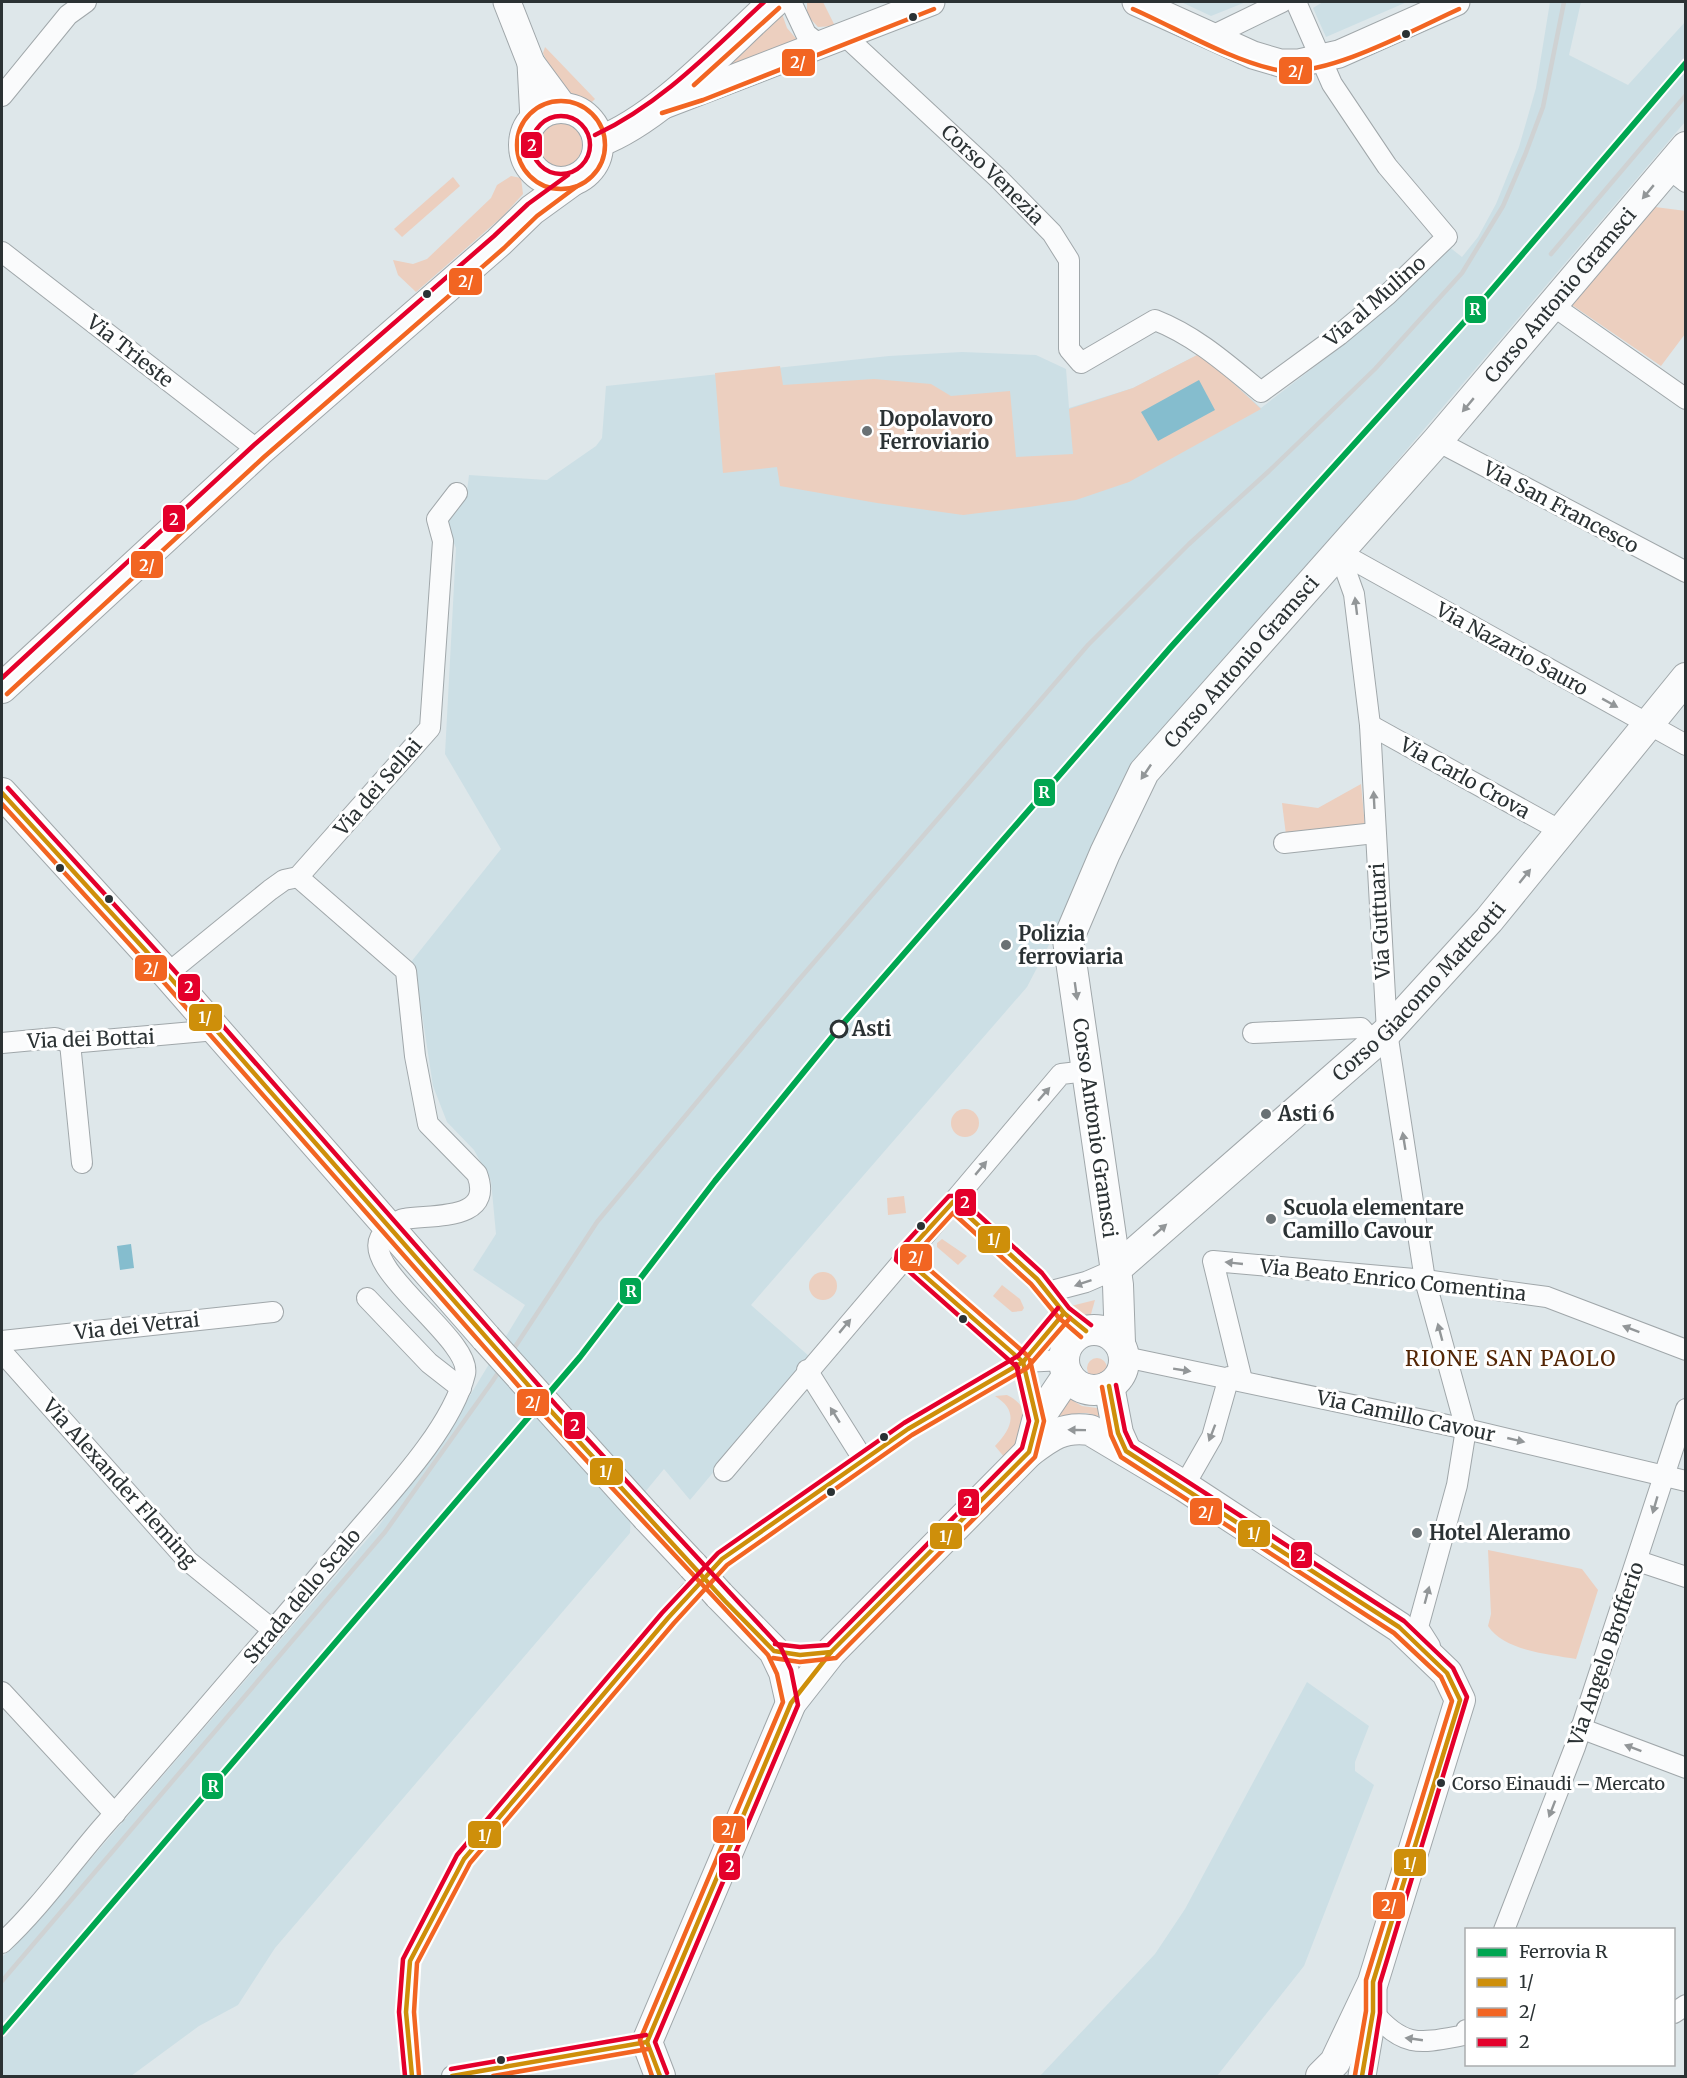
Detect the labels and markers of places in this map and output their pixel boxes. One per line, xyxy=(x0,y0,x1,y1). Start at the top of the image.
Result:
unlabelled marker xyxy=(907,11,919,23)
unlabelled marker xyxy=(1400,28,1412,40)
unlabelled marker xyxy=(421,288,433,300)
place label: Dopolavoro Ferroviario xyxy=(879,406,993,454)
marker: Dopolavoro Ferroviario xyxy=(860,424,874,438)
unlabelled marker xyxy=(54,862,66,874)
unlabelled marker xyxy=(103,893,115,905)
place label: Polizia ferroviaria xyxy=(1018,921,1124,969)
marker: Polizia ferroviaria xyxy=(999,938,1013,952)
place label: Asti xyxy=(851,1016,892,1041)
marker: Asti xyxy=(830,1020,848,1038)
place label: Asti 6 xyxy=(1277,1101,1334,1126)
marker: Asti 6 xyxy=(1259,1107,1273,1121)
place label: Scuola elementare Camillo Cavour xyxy=(1283,1195,1464,1243)
marker: Scuola elementare Camillo Cavour xyxy=(1264,1212,1278,1226)
unlabelled marker xyxy=(915,1220,927,1232)
unlabelled marker xyxy=(957,1313,969,1325)
unlabelled marker xyxy=(878,1431,890,1443)
unlabelled marker xyxy=(825,1486,837,1498)
place label: Hotel Aleramo xyxy=(1429,1520,1571,1545)
marker: Hotel Aleramo xyxy=(1410,1526,1424,1540)
place label: Corso Einaudi – Mercato xyxy=(1452,1772,1665,1795)
marker: Corso Einaudi – Mercato xyxy=(1435,1777,1447,1789)
unlabelled marker xyxy=(495,2054,507,2066)

